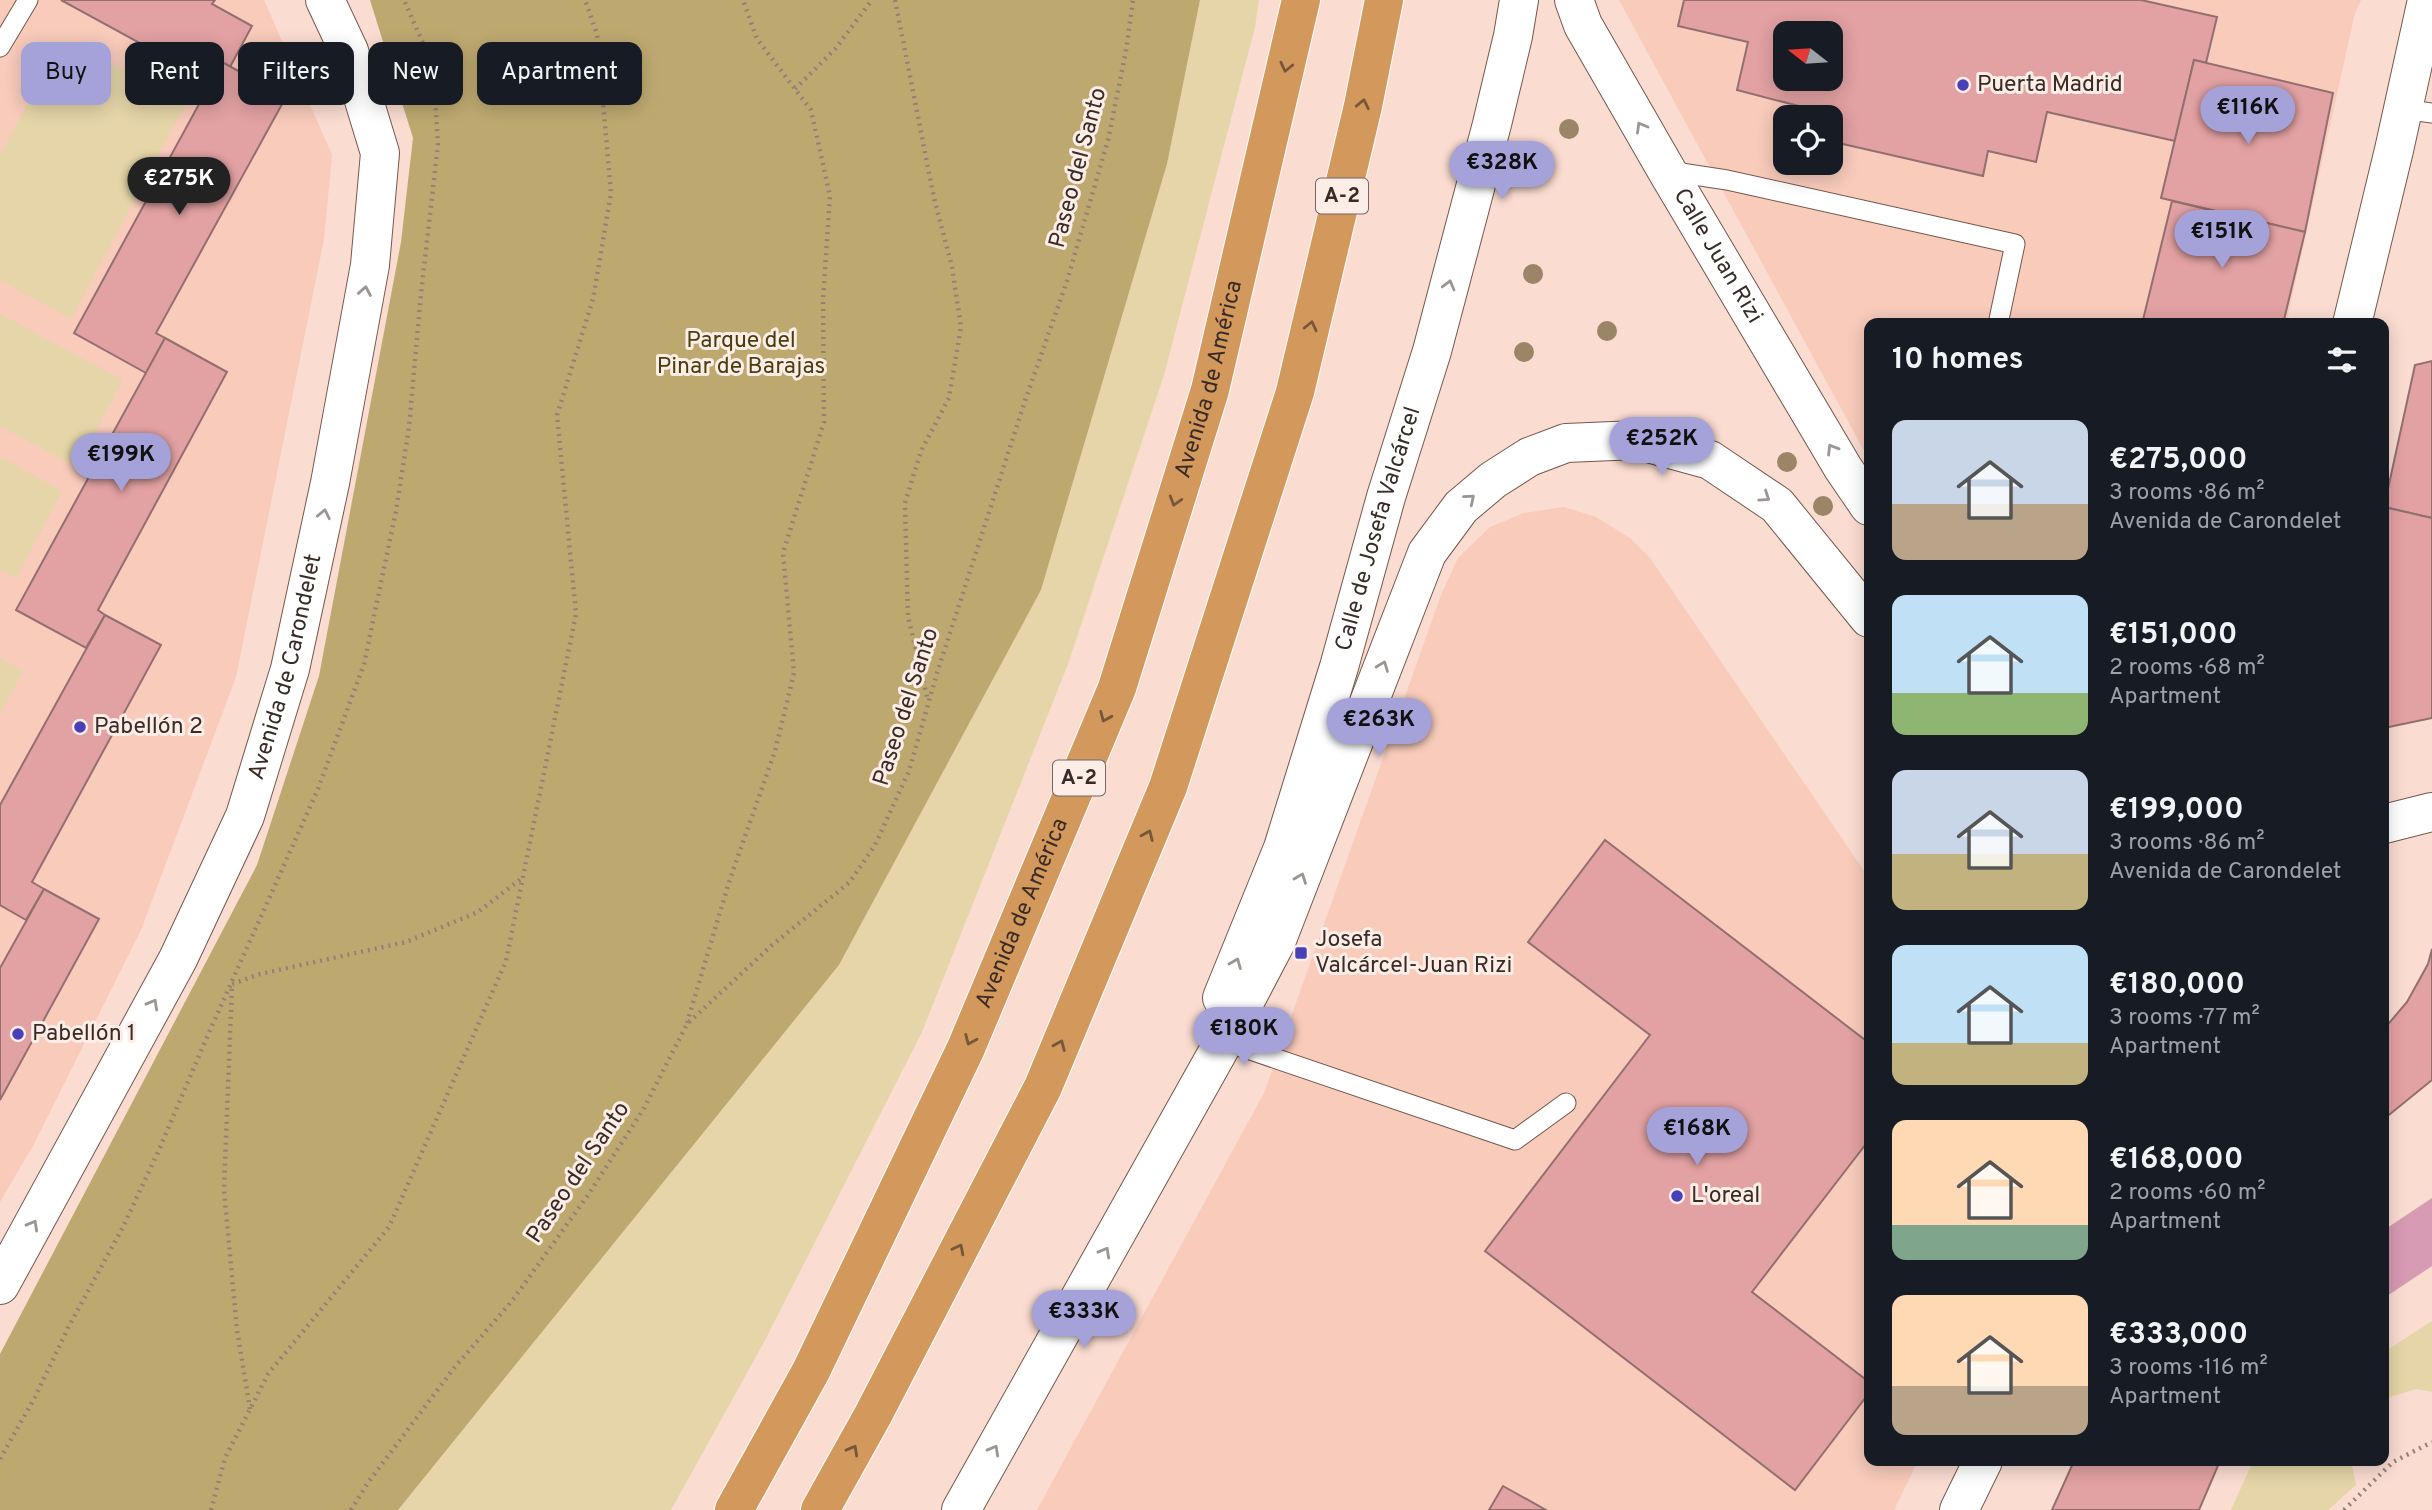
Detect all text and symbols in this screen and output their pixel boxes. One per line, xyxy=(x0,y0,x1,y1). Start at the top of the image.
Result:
north arrow xyxy=(1773,21,1843,91)
map controls xyxy=(1773,21,1843,175)
chip: Buy xyxy=(21,42,111,105)
chip: Rent xyxy=(125,42,224,105)
chip: Filters xyxy=(238,42,354,105)
chip: New xyxy=(368,42,463,105)
chip: Apartment xyxy=(477,42,642,105)
one-way arrow xyxy=(1280,61,1294,73)
place label: Puerta Madrid xyxy=(1977,71,2123,100)
marker: Puerta Madrid xyxy=(1955,77,1971,93)
street label: Paseo del Santo xyxy=(1044,85,1114,251)
pin: €116K xyxy=(2199,86,2297,146)
text: €116K xyxy=(2216,94,2280,123)
one-way arrow xyxy=(1355,98,1370,110)
button: locate xyxy=(1773,105,1843,175)
one-way arrow xyxy=(1637,121,1650,134)
pin: €328K xyxy=(1453,142,1551,201)
text: €328K xyxy=(1466,149,1538,178)
pin: €275K xyxy=(130,158,228,217)
text: €275K xyxy=(143,165,215,194)
road number: A-2 xyxy=(1316,178,1368,214)
street label: Calle Juan Rizi xyxy=(1666,183,1769,329)
pin: €151K xyxy=(2173,210,2271,270)
text: €151K xyxy=(2190,218,2254,247)
street label: Avenida de América xyxy=(1169,278,1250,482)
one-way arrow xyxy=(1441,279,1455,291)
one-way arrow xyxy=(357,285,372,297)
one-way arrow xyxy=(1303,320,1317,332)
park label: Parque del Pinar de Barajas xyxy=(657,327,825,382)
icon: filters xyxy=(2323,341,2361,379)
text: 10 homes xyxy=(1892,342,2023,379)
street label: Calle de Josefa Valcárcel xyxy=(1330,403,1428,654)
pin: €252K xyxy=(1613,418,1711,477)
text: €252K xyxy=(1625,425,1699,454)
pin: €199K xyxy=(72,434,170,493)
text: €199K xyxy=(87,441,155,470)
text: €275,000 xyxy=(2109,442,2247,479)
one-way arrow xyxy=(1827,444,1840,457)
icon: home xyxy=(1948,448,2032,532)
text: 3 rooms · 86 m² xyxy=(2109,479,2265,508)
one-way arrow xyxy=(1757,489,1770,501)
one-way arrow xyxy=(1169,494,1184,506)
one-way arrow xyxy=(1462,495,1474,508)
one-way arrow xyxy=(315,508,330,520)
text: Avenida de Carondelet xyxy=(2109,508,2341,537)
street label: Avenida de Carondelet xyxy=(242,551,329,784)
text: €151,000 xyxy=(2109,617,2238,654)
icon: home xyxy=(1948,623,2032,707)
street label: Paseo del Santo xyxy=(868,624,946,790)
text: 2 rooms · 68 m² xyxy=(2109,654,2265,683)
one-way arrow xyxy=(1375,661,1389,673)
text: Apartment xyxy=(2109,683,2221,712)
pin: €263K xyxy=(1330,698,1428,758)
text: €263K xyxy=(1343,706,1415,735)
one-way arrow xyxy=(1099,709,1113,722)
place label: Pabellón 2 xyxy=(94,713,203,742)
marker: Pabellón 2 xyxy=(72,719,88,735)
road number: A-2 xyxy=(1053,760,1105,796)
text: €199,000 xyxy=(2109,792,2244,829)
icon: home xyxy=(1948,798,2032,882)
street label: Avenida de América xyxy=(970,814,1075,1013)
text: 3 rooms · 86 m² xyxy=(2109,829,2265,858)
one-way arrow xyxy=(1140,830,1154,843)
text: Avenida de Carondelet xyxy=(2109,858,2341,887)
one-way arrow xyxy=(1292,873,1306,885)
place label: Josefa Valcárcel-Juan Rizi xyxy=(1315,926,1512,981)
marker: Josefa Valcárcel-Juan Rizi xyxy=(1293,945,1309,961)
one-way arrow xyxy=(1228,957,1242,969)
text: €180,000 xyxy=(2109,967,2245,1004)
icon: home xyxy=(1948,973,2032,1057)
one-way arrow xyxy=(145,999,158,1011)
text: 3 rooms · 77 m² xyxy=(2109,1004,2260,1033)
pin: €180K xyxy=(1195,1007,1293,1067)
text: €180K xyxy=(1209,1015,1279,1044)
place label: Pabellón 1 xyxy=(32,1020,136,1049)
marker: Pabellón 1 xyxy=(10,1026,26,1042)
one-way arrow xyxy=(964,1032,978,1045)
text: Apartment xyxy=(2109,1033,2221,1062)
one-way arrow xyxy=(1052,1040,1066,1052)
street label: Paseo del Santo xyxy=(521,1097,637,1249)
pin: €168K xyxy=(1648,1108,1746,1167)
text: €168K xyxy=(1663,1115,1731,1144)
text: €168,000 xyxy=(2109,1142,2244,1179)
icon: home xyxy=(1948,1148,2032,1232)
text: 2 rooms · 60 m² xyxy=(2109,1179,2266,1208)
place label: L'oreal xyxy=(1691,1182,1760,1211)
marker: L'oreal xyxy=(1669,1188,1685,1204)
text: Apartment xyxy=(2109,1208,2221,1237)
one-way arrow xyxy=(25,1220,38,1233)
one-way arrow xyxy=(951,1244,964,1256)
one-way arrow xyxy=(1097,1246,1110,1259)
pin: €333K xyxy=(1035,1290,1133,1350)
text: €333K xyxy=(1048,1298,1120,1327)
text: €333,000 xyxy=(2109,1317,2248,1354)
icon: home xyxy=(1948,1323,2032,1407)
text: 3 rooms · 116 m² xyxy=(2109,1354,2268,1383)
text: Apartment xyxy=(2109,1383,2221,1412)
one-way arrow xyxy=(845,1445,859,1458)
one-way arrow xyxy=(986,1445,1000,1458)

